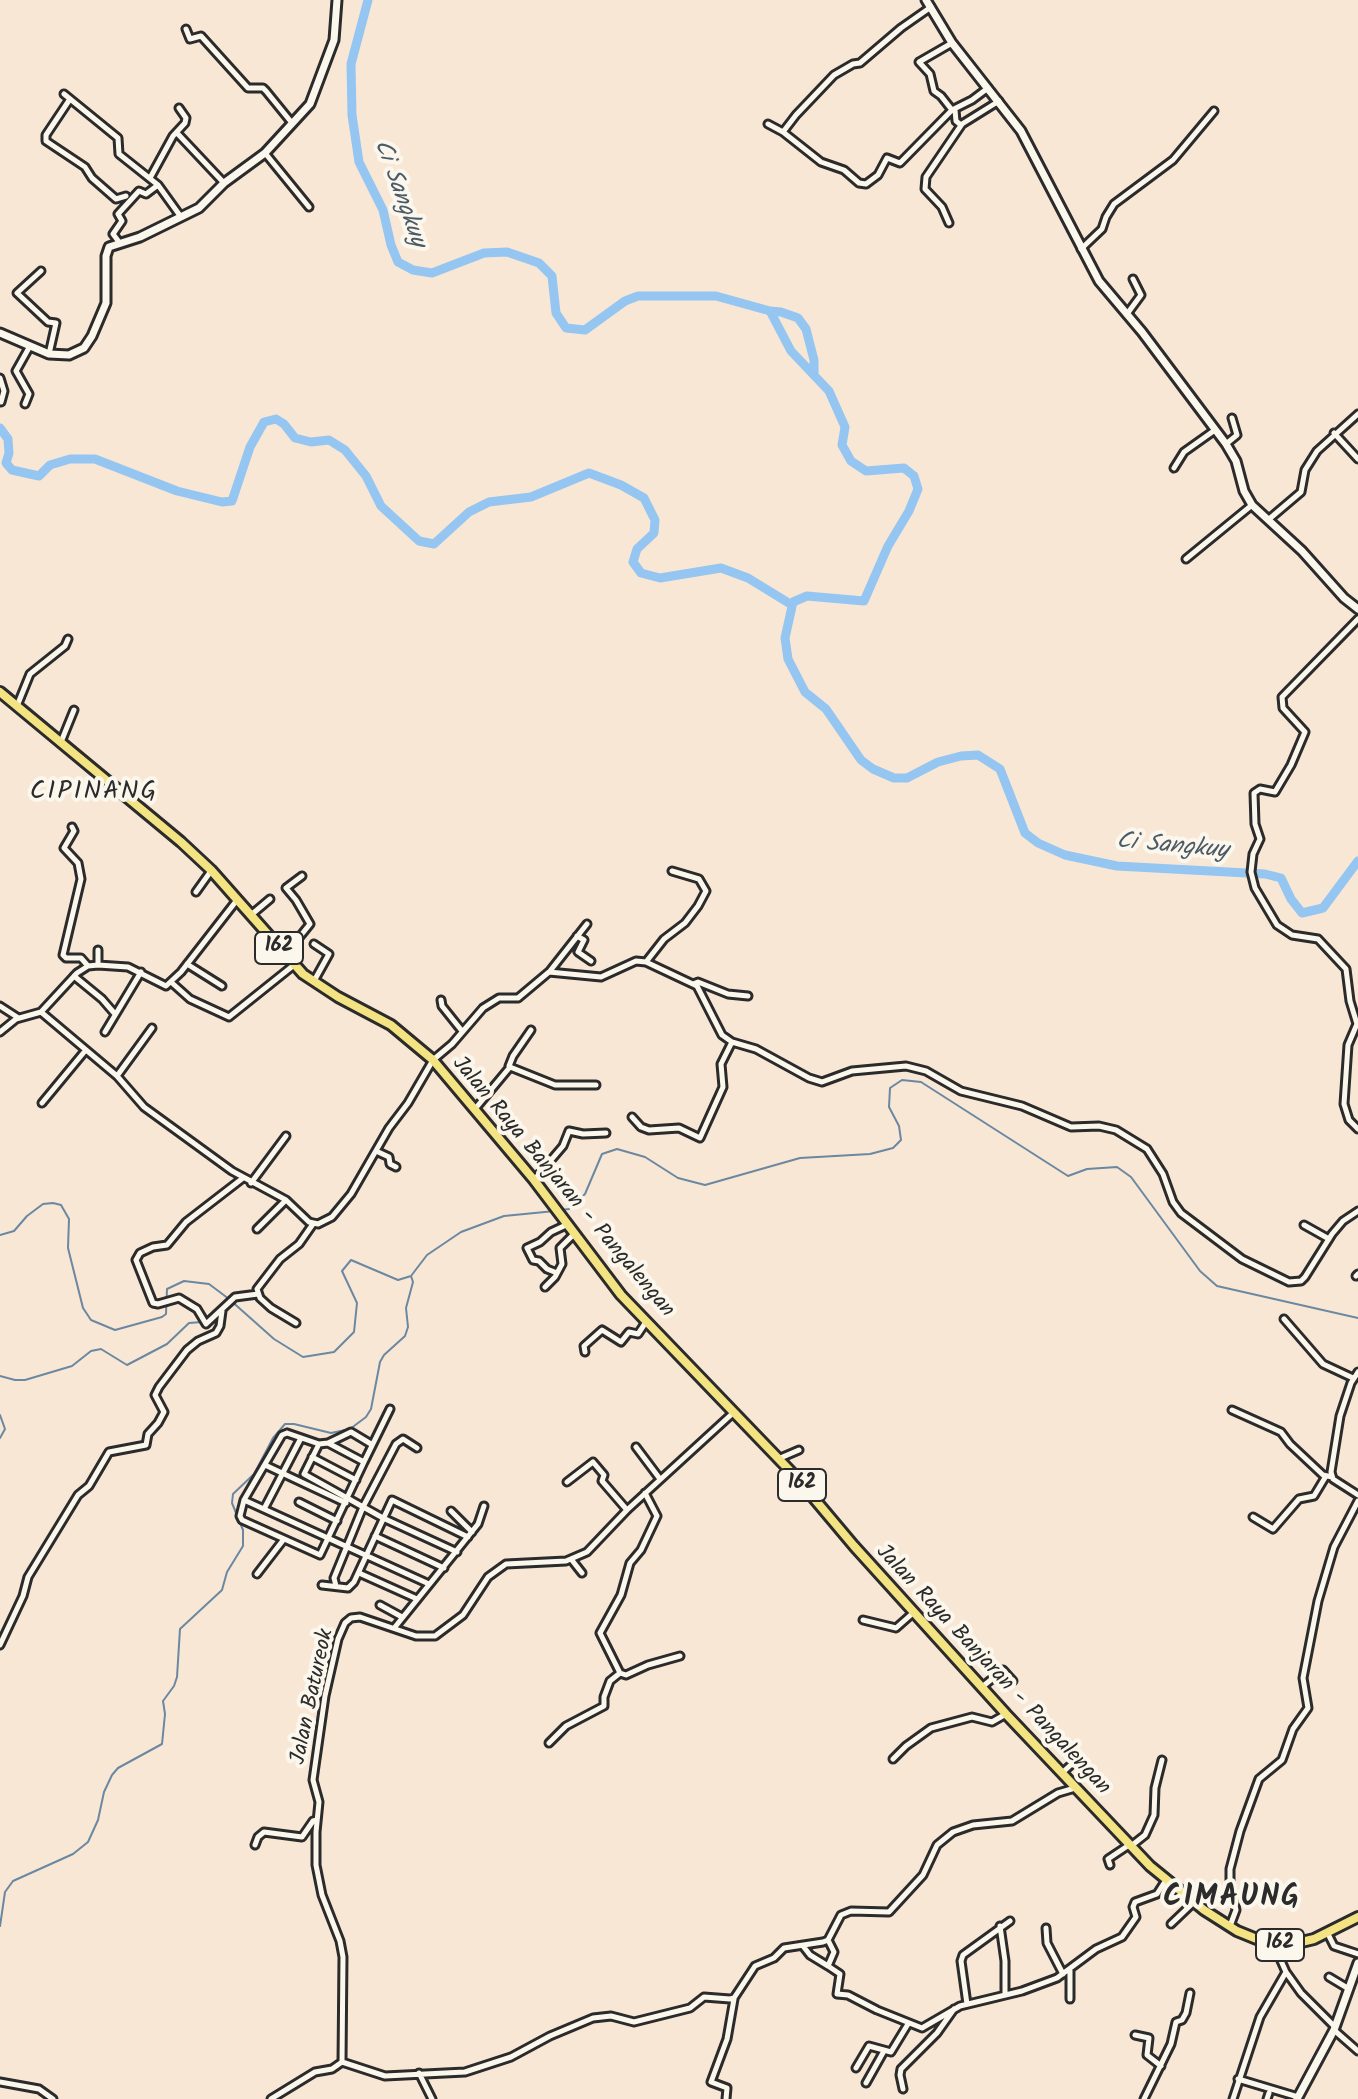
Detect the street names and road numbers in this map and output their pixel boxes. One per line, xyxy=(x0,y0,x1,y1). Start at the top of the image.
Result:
road number: 162 xyxy=(255,932,303,964)
street label: Jalan Raya Banjaran - Pangalengan xyxy=(445,1052,679,1324)
road number: 162 xyxy=(778,1469,826,1501)
street label: Jalan Raya Banjaran - Pangalengan xyxy=(869,1540,1115,1802)
street label: Jalan Batureok xyxy=(287,1627,341,1767)
road number: 162 xyxy=(1256,1929,1304,1961)

